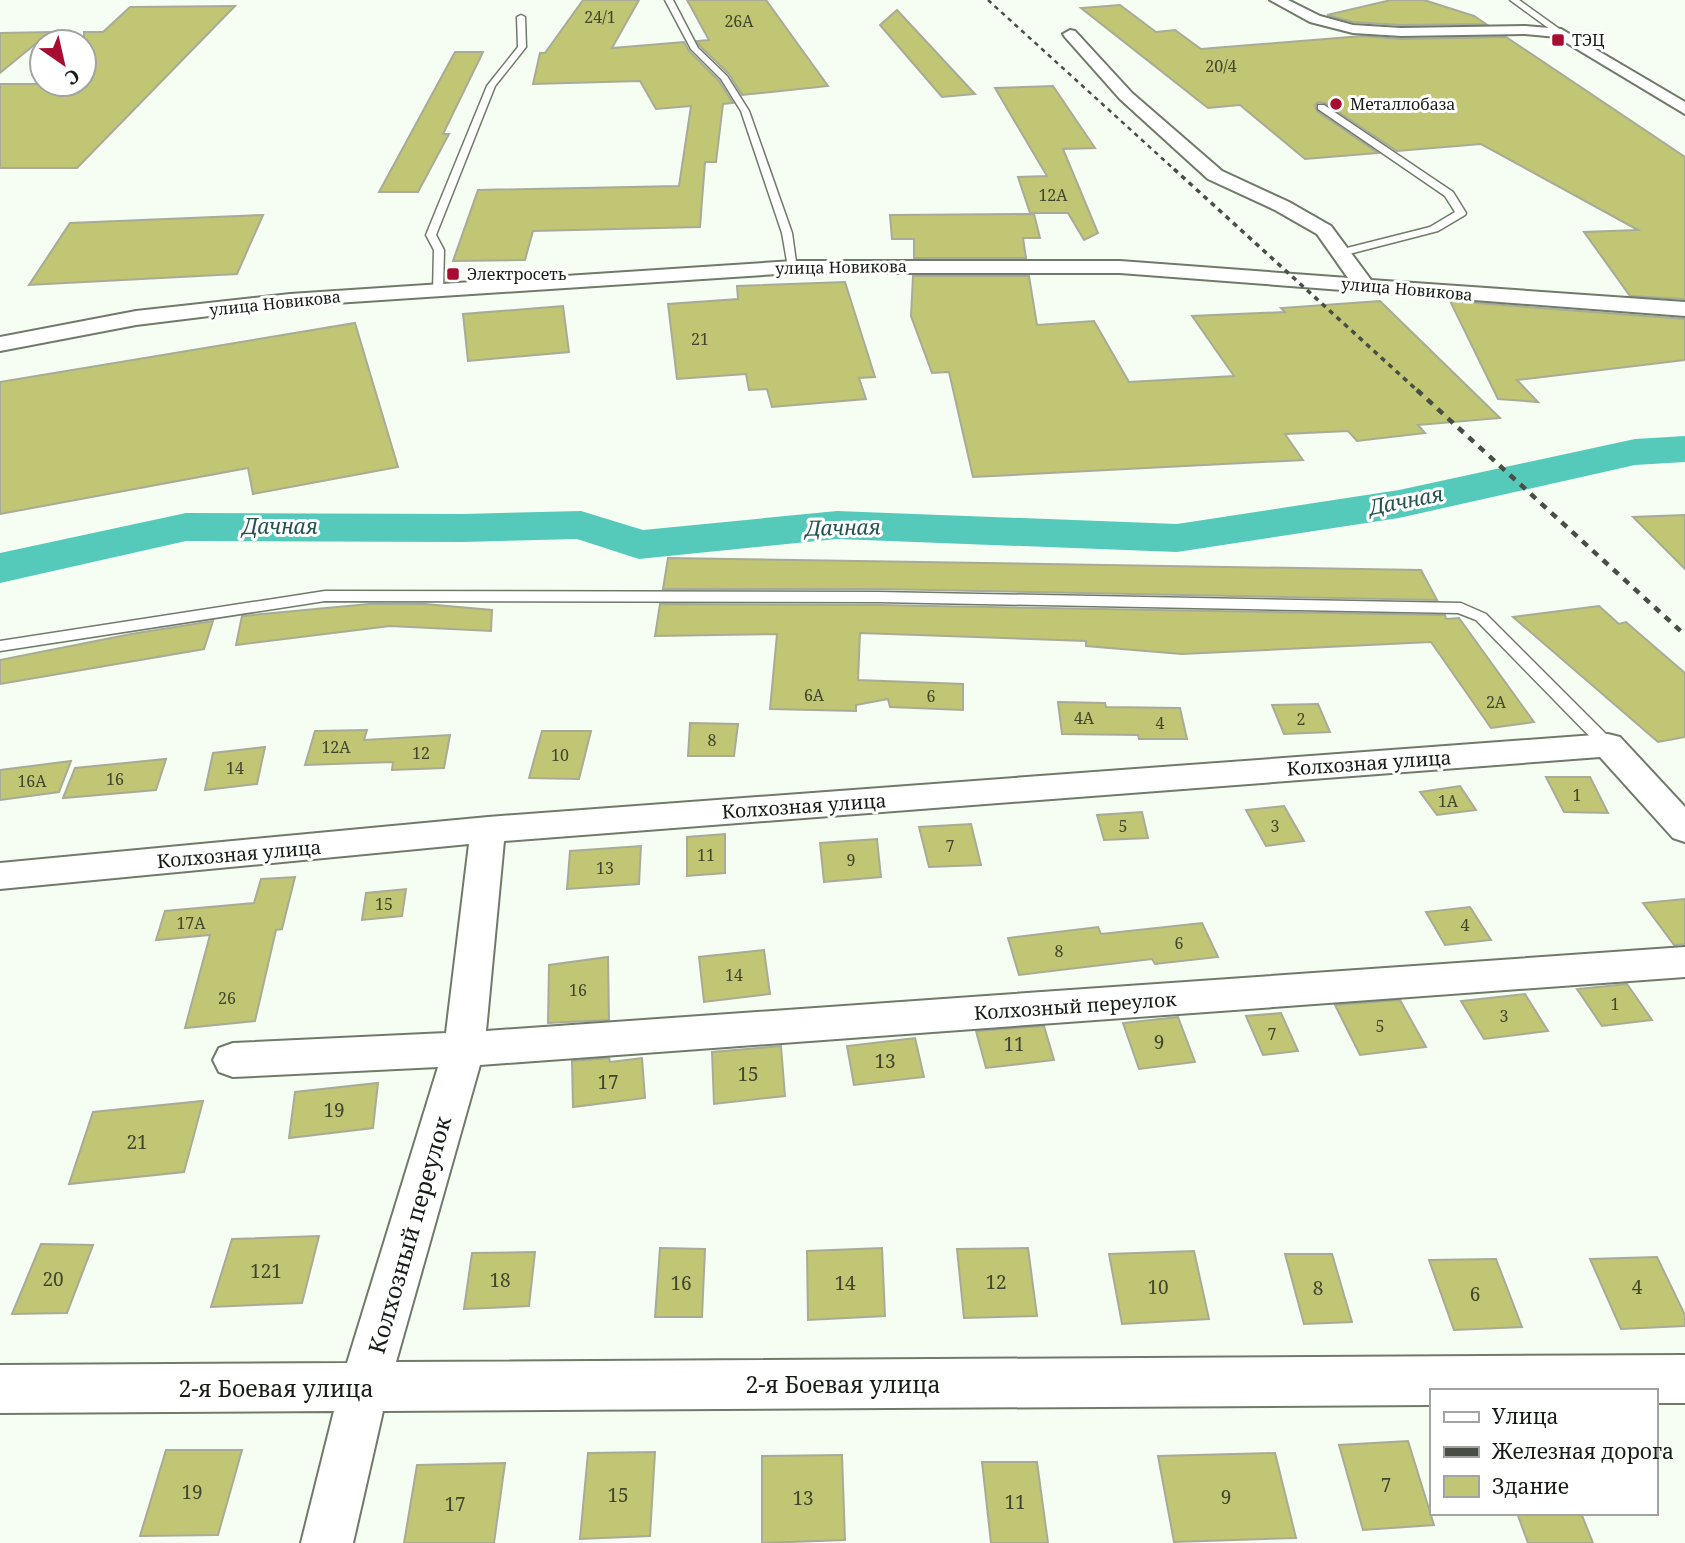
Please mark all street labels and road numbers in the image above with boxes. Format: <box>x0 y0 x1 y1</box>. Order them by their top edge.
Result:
street label: улица Новикова <box>775 255 907 279</box>
street label: улица Новикова <box>1340 272 1474 306</box>
street label: улица Новикова <box>208 285 342 321</box>
street label: Колхозная улица <box>1286 744 1452 782</box>
street label: Колхозная улица <box>721 787 887 825</box>
street label: Колхозная улица <box>156 834 322 874</box>
street label: Колхозный переулок <box>973 986 1178 1026</box>
street label: Колхозный переулок <box>360 1112 458 1357</box>
street label: 2-я Боевая улица <box>745 1368 941 1400</box>
street label: 2-я Боевая улица <box>178 1372 374 1404</box>

